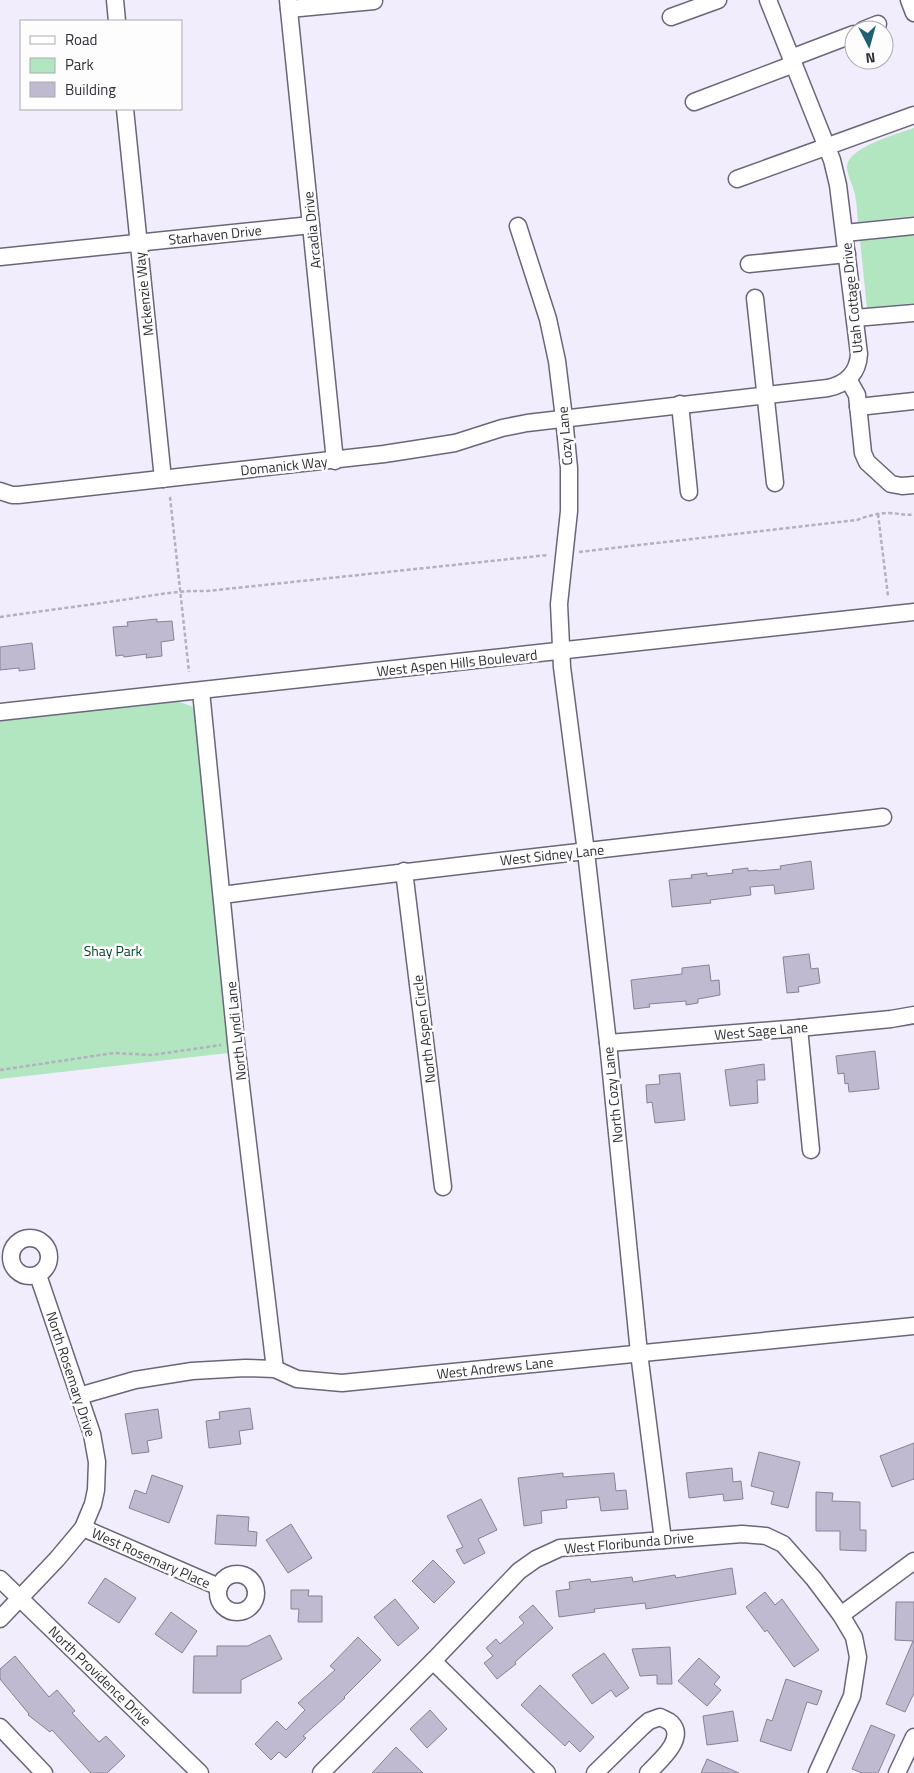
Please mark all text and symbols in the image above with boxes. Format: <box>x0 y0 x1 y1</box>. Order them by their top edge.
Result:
legend <box>20 20 182 110</box>
north arrow <box>844 20 894 70</box>
text: Road <box>65 28 97 51</box>
text: N <box>864 47 876 69</box>
text: Park <box>65 53 94 76</box>
text: Building <box>65 78 116 101</box>
street label: Arcadia Drive <box>297 190 326 270</box>
street label: Starhaven Drive <box>167 219 263 250</box>
street label: Utah Cottage Drive <box>835 242 868 354</box>
street label: Mckenzie Way <box>129 251 158 337</box>
street label: Cozy Lane <box>551 406 578 467</box>
street label: Domanick Way <box>239 450 329 481</box>
street label: West Aspen Hills Boulevard <box>376 644 538 681</box>
street label: West Sidney Lane <box>499 839 605 870</box>
park label: Shay Park <box>84 940 143 961</box>
street label: North Aspen Circle <box>406 974 441 1084</box>
street label: North Lyndi Lane <box>220 981 251 1082</box>
street label: West Sage Lane <box>713 1016 809 1045</box>
street label: North Cozy Lane <box>597 1046 628 1144</box>
street label: North Rosemary Drive <box>41 1308 102 1439</box>
street label: West Andrews Lane <box>436 1351 554 1384</box>
street label: West Rosemary Place <box>88 1522 214 1593</box>
street label: West Floribunda Drive <box>563 1526 695 1559</box>
street label: North Providence Drive <box>44 1621 157 1730</box>

